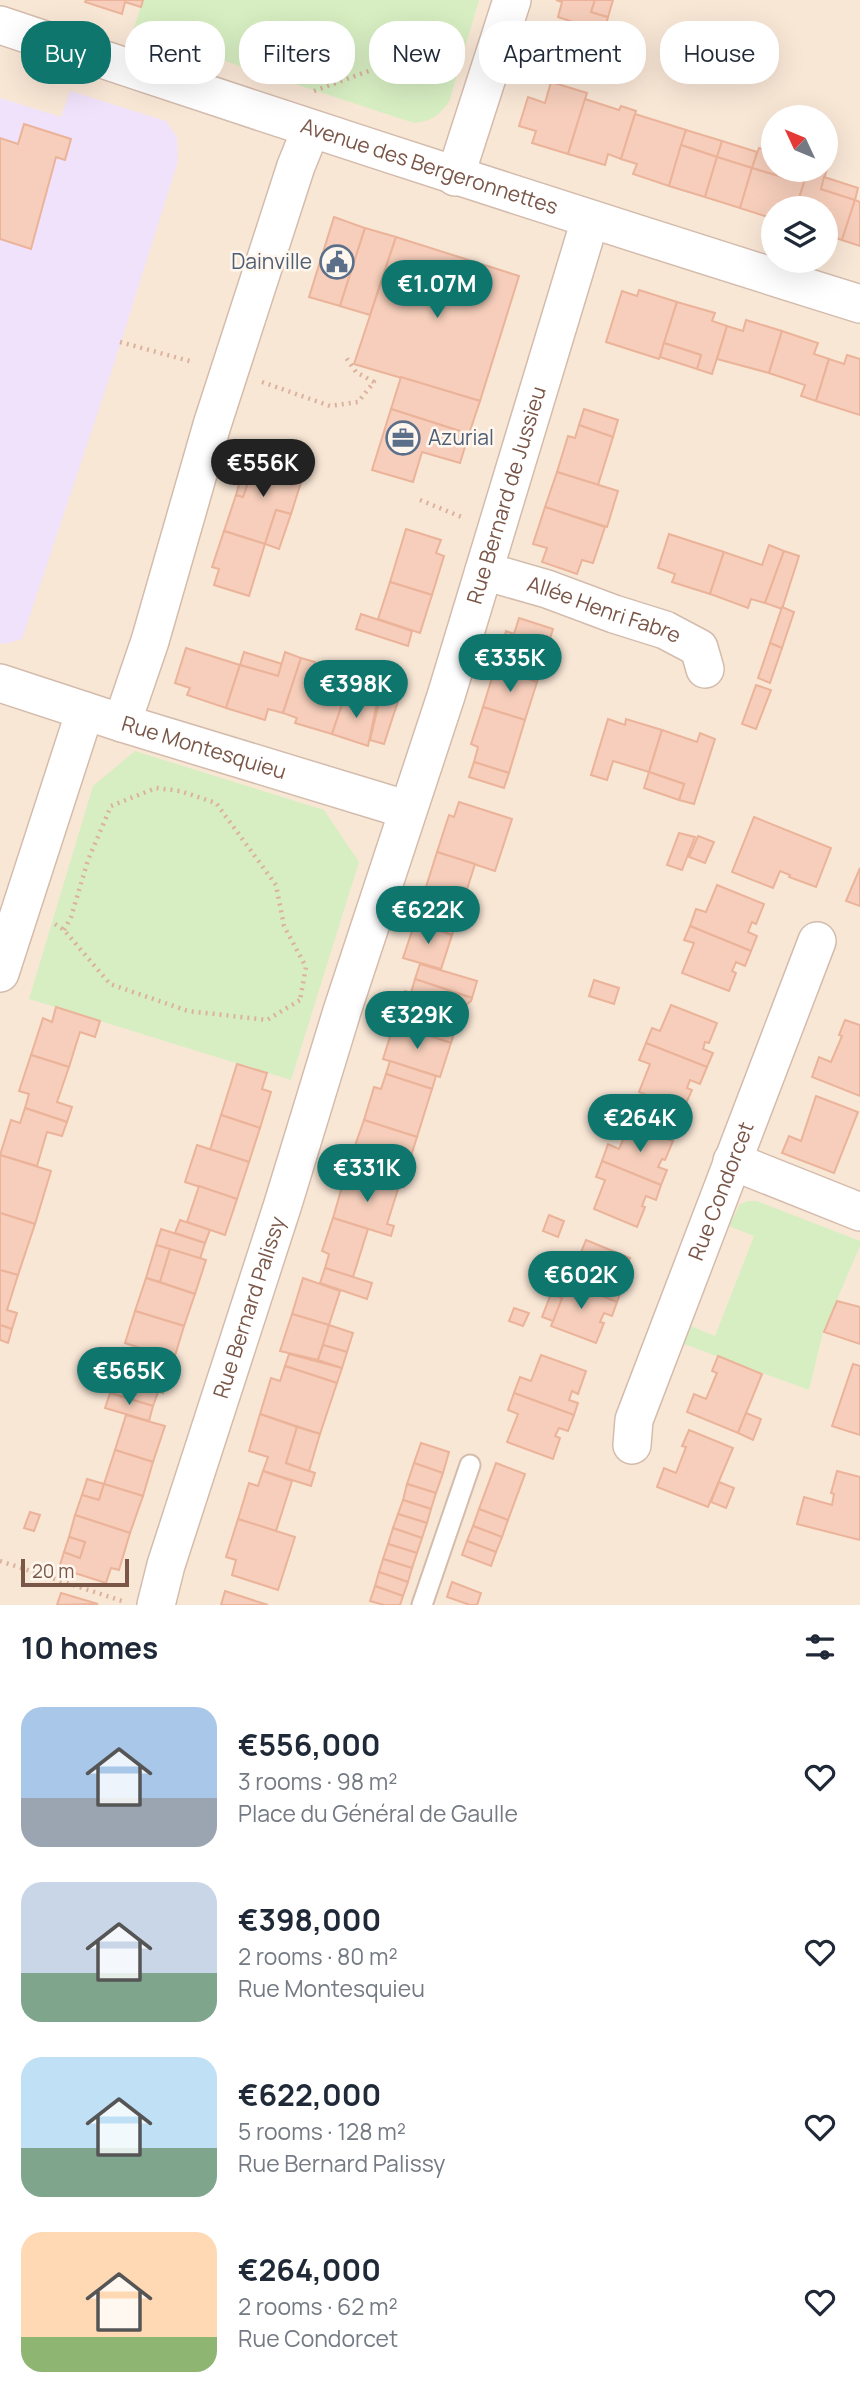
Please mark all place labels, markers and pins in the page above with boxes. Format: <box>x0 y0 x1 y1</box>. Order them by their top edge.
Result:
public building icon: Dainville <box>318 243 356 281</box>
place label: Dainville <box>231 247 312 275</box>
pin: €1.07M <box>380 260 494 320</box>
office icon: Azurial <box>384 419 422 457</box>
place label: Azurial <box>428 423 494 451</box>
pin: €556K <box>214 440 312 499</box>
pin: €335K <box>461 634 559 694</box>
pin: €398K <box>307 660 405 720</box>
pin: €622K <box>379 886 477 946</box>
pin: €329K <box>368 992 466 1051</box>
pin: €264K <box>591 1094 689 1154</box>
pin: €331K <box>318 1144 416 1204</box>
pin: €602K <box>532 1252 630 1311</box>
pin: €565K <box>80 1348 178 1407</box>

